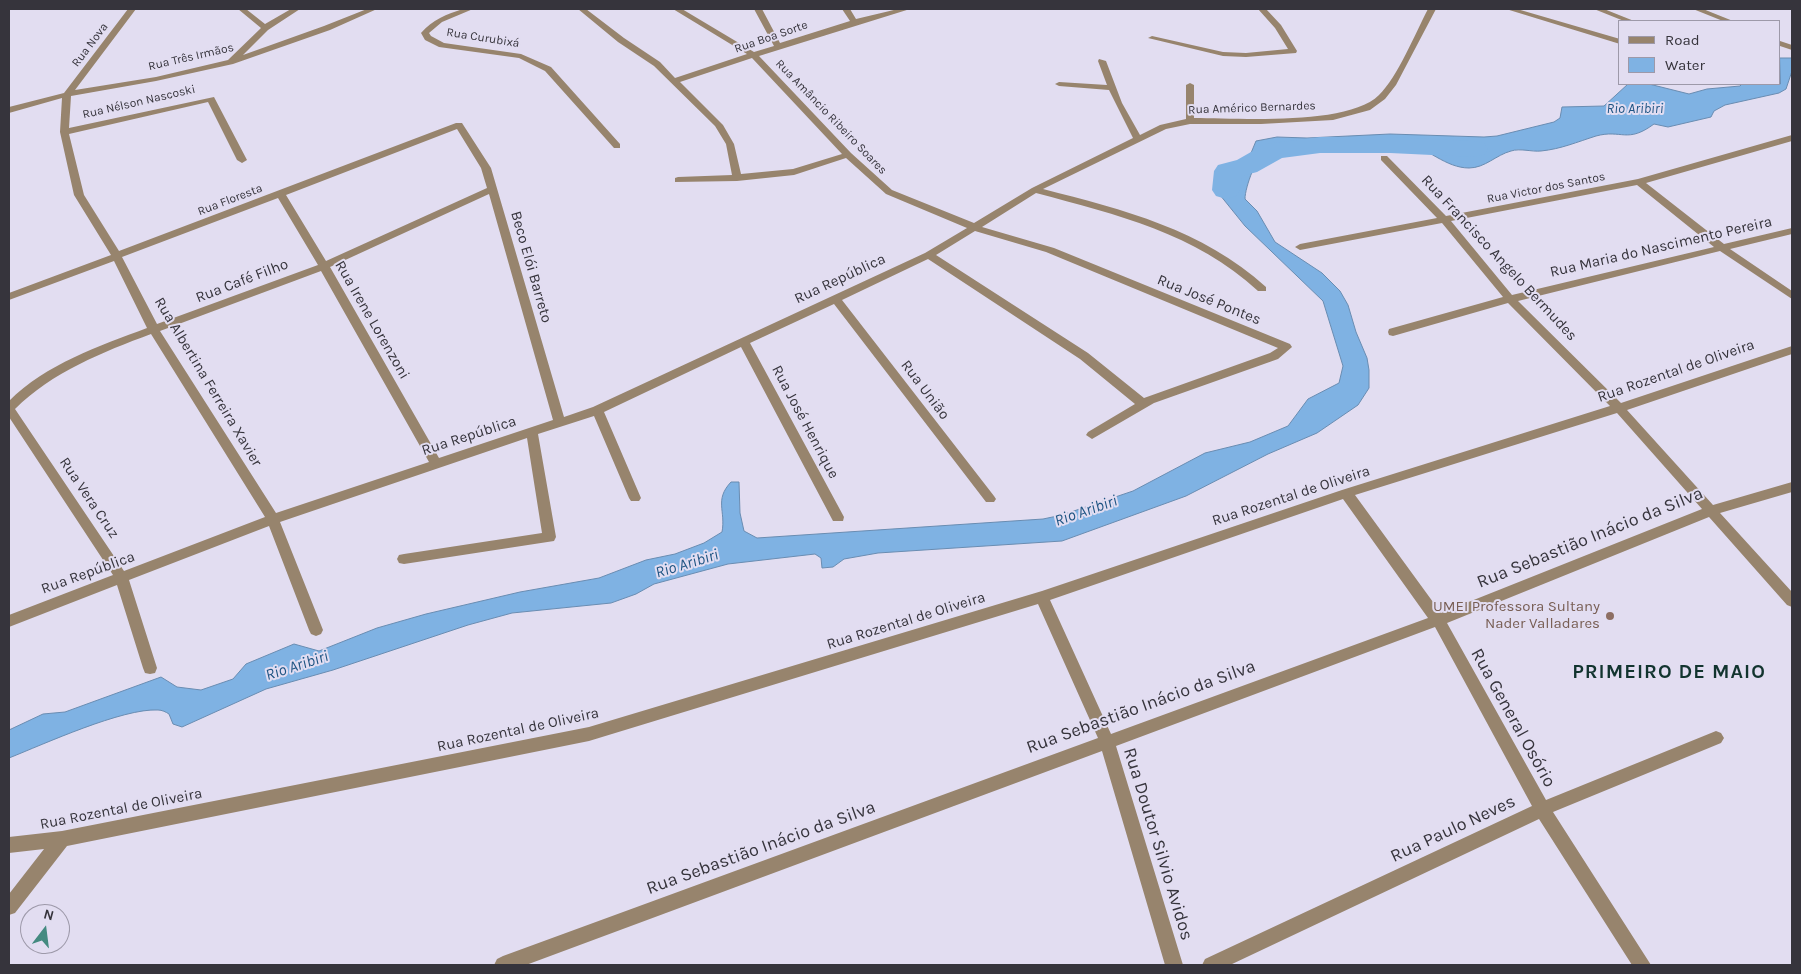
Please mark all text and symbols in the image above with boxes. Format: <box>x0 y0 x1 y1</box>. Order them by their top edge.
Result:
street label: Rua Boa Sorte <box>733 18 809 56</box>
street label: Rua Nova <box>69 20 111 70</box>
legend <box>1618 20 1781 85</box>
street label: Rua Curubixá <box>445 25 521 51</box>
text: Road <box>1665 31 1700 49</box>
street label: Rua Três Irmãos <box>147 40 235 74</box>
text: Water <box>1665 56 1705 74</box>
street label: Rua Amâncio Ribeiro Soares <box>772 57 890 177</box>
street label: Rua Nélson Nascoski <box>81 82 197 122</box>
street label: Rua Américo Bernardes <box>1188 99 1316 117</box>
water label: Rio Aribiri <box>1607 101 1663 117</box>
street label: Rua Victor dos Santos <box>1486 169 1606 207</box>
street label: Rua Francisco Angelo Bermudes <box>1417 171 1581 345</box>
street label: Rua Floresta <box>196 181 264 219</box>
street label: Beco Elói Barreto <box>506 209 556 325</box>
street label: Rua Maria do Nascimento Pereira <box>1548 213 1774 281</box>
street label: Rua República <box>792 250 888 308</box>
street label: Rua Café Filho <box>193 255 291 307</box>
street label: Rua Irene Lorenzoni <box>331 257 413 383</box>
street label: Rua José Pontes <box>1155 271 1263 329</box>
street label: Rua Albertina Ferreira Xavier <box>150 294 266 470</box>
street label: Rua Rozental de Oliveira <box>1595 336 1757 406</box>
street label: Rua União <box>897 357 953 423</box>
street label: Rua José Henrique <box>768 362 842 482</box>
street label: Rua República <box>419 412 519 460</box>
street label: Rua Vera Cruz <box>55 454 123 542</box>
street label: Rua Rozental de Oliveira <box>1210 462 1372 530</box>
street label: Rua Sebastião Inácio da Silva <box>1474 483 1706 593</box>
water label: Rio Aribiri <box>1052 491 1120 531</box>
water label: Rio Aribiri <box>653 545 721 583</box>
street label: Rua República <box>39 548 137 598</box>
street label: Rua Rozental de Oliveira <box>825 588 987 654</box>
place label: UMEI Professora Sultany Nader Valladares <box>1433 598 1600 633</box>
marker: UMEI Professora Sultany Nader Valladares <box>1604 610 1616 622</box>
street label: Rua General Osório <box>1466 645 1560 791</box>
water label: Rio Aribiri <box>263 647 331 685</box>
street label: Rua Sebastião Inácio da Silva <box>1024 655 1258 759</box>
district label: PRIMEIRO DE MAIO <box>1570 660 1768 684</box>
street label: Rua Rozental de Oliveira <box>435 704 601 756</box>
street label: Rua Doutor Silvio Avidos <box>1118 745 1198 943</box>
street label: Rua Rozental de Oliveira <box>38 784 204 834</box>
street label: Rua Paulo Neves <box>1387 791 1519 867</box>
street label: Rua Sebastião Inácio da Silva <box>644 796 878 900</box>
north arrow <box>20 904 70 954</box>
text: N <box>42 905 56 925</box>

